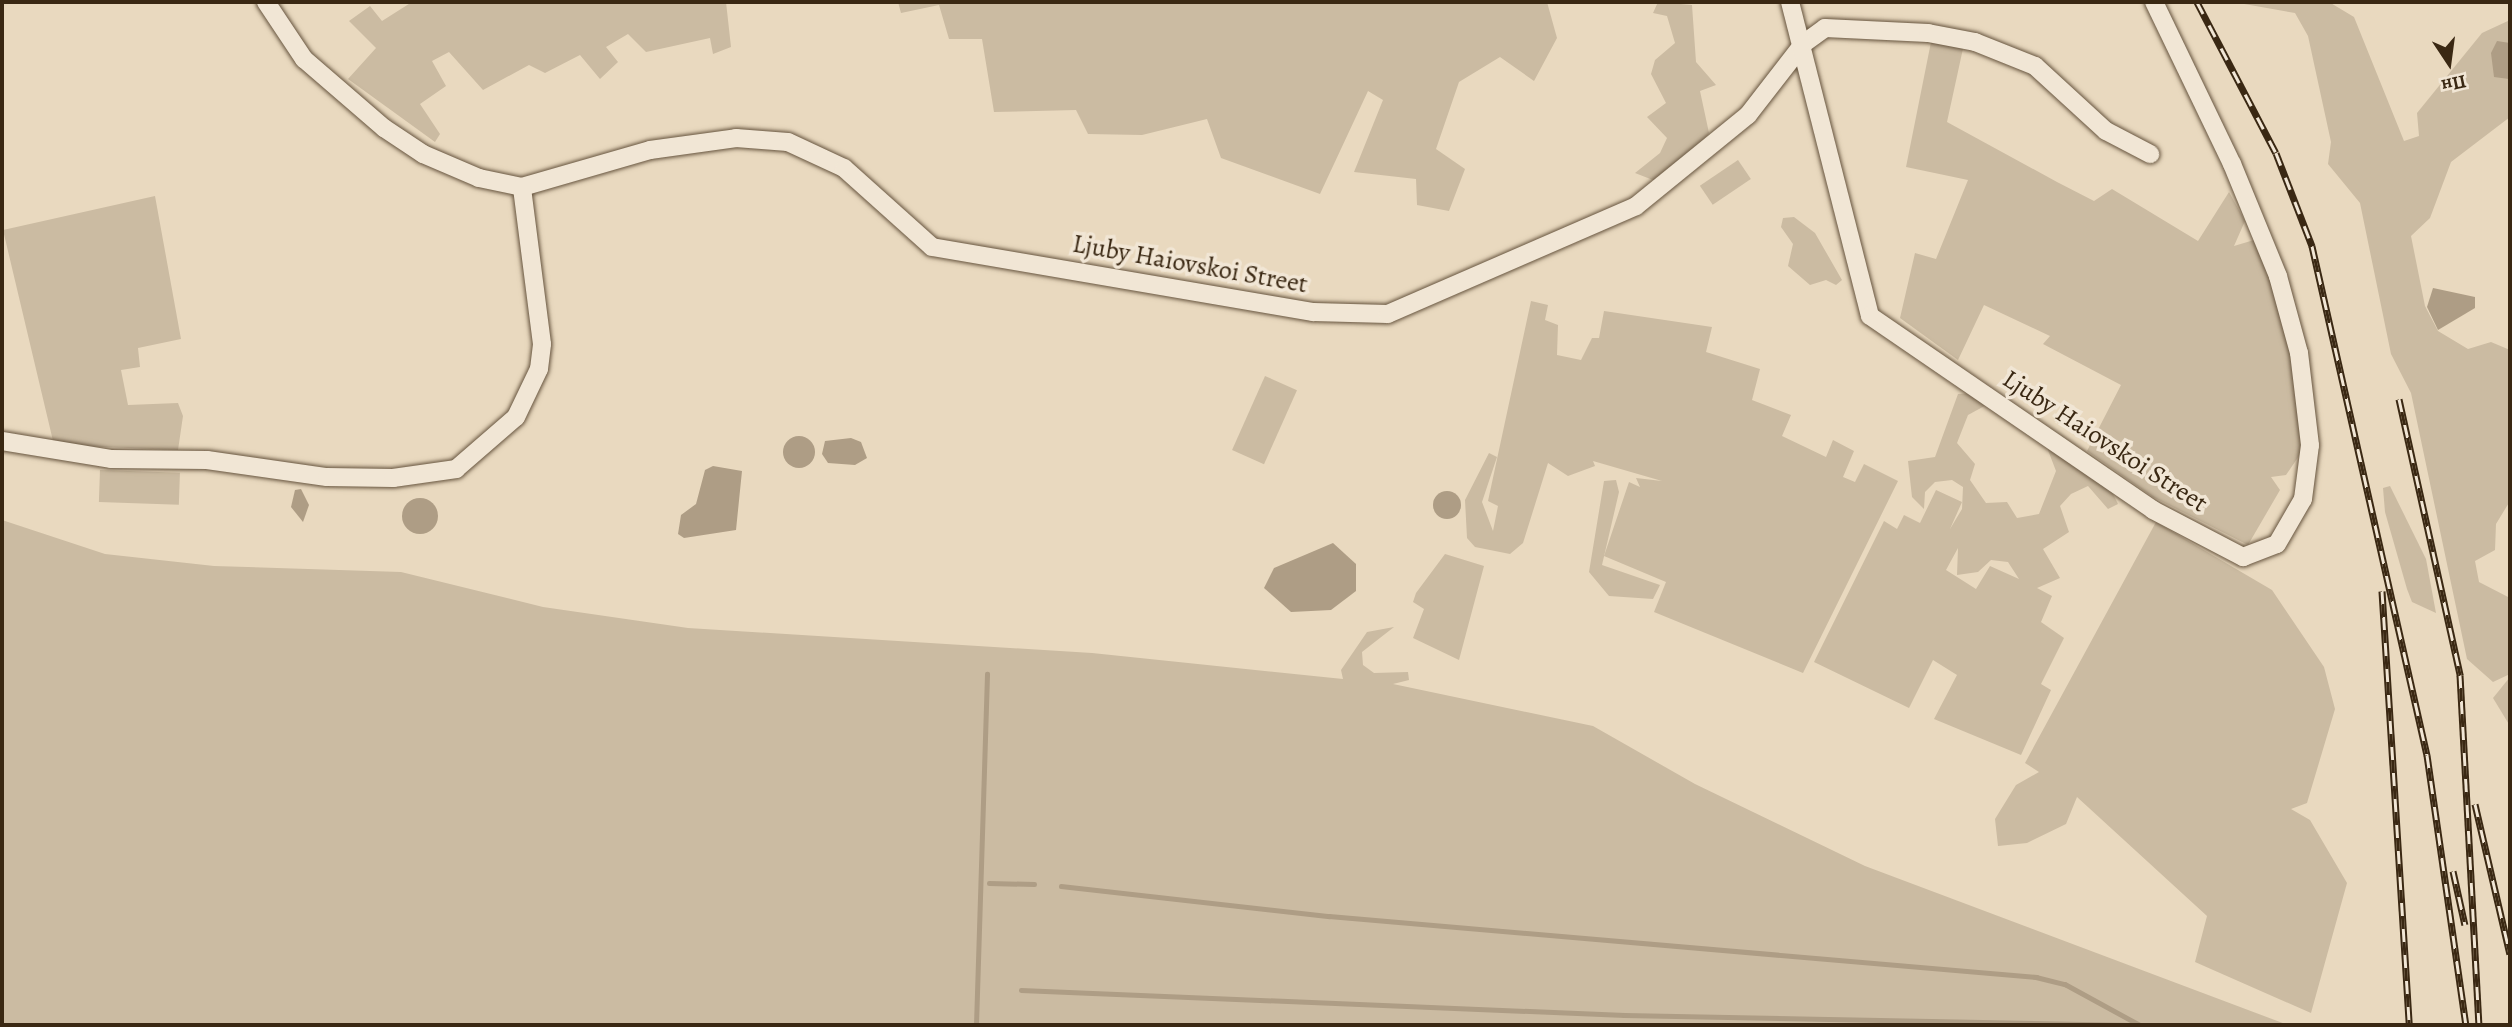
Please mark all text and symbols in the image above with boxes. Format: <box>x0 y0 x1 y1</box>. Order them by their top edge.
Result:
north arrow <box>2414 28 2484 98</box>
text: Пн <box>2439 68 2469 99</box>
street label: Ljuby Haiovskoi Street <box>1070 228 1310 300</box>
street label: Ljuby Haiovskoi Street <box>1997 363 2213 519</box>

